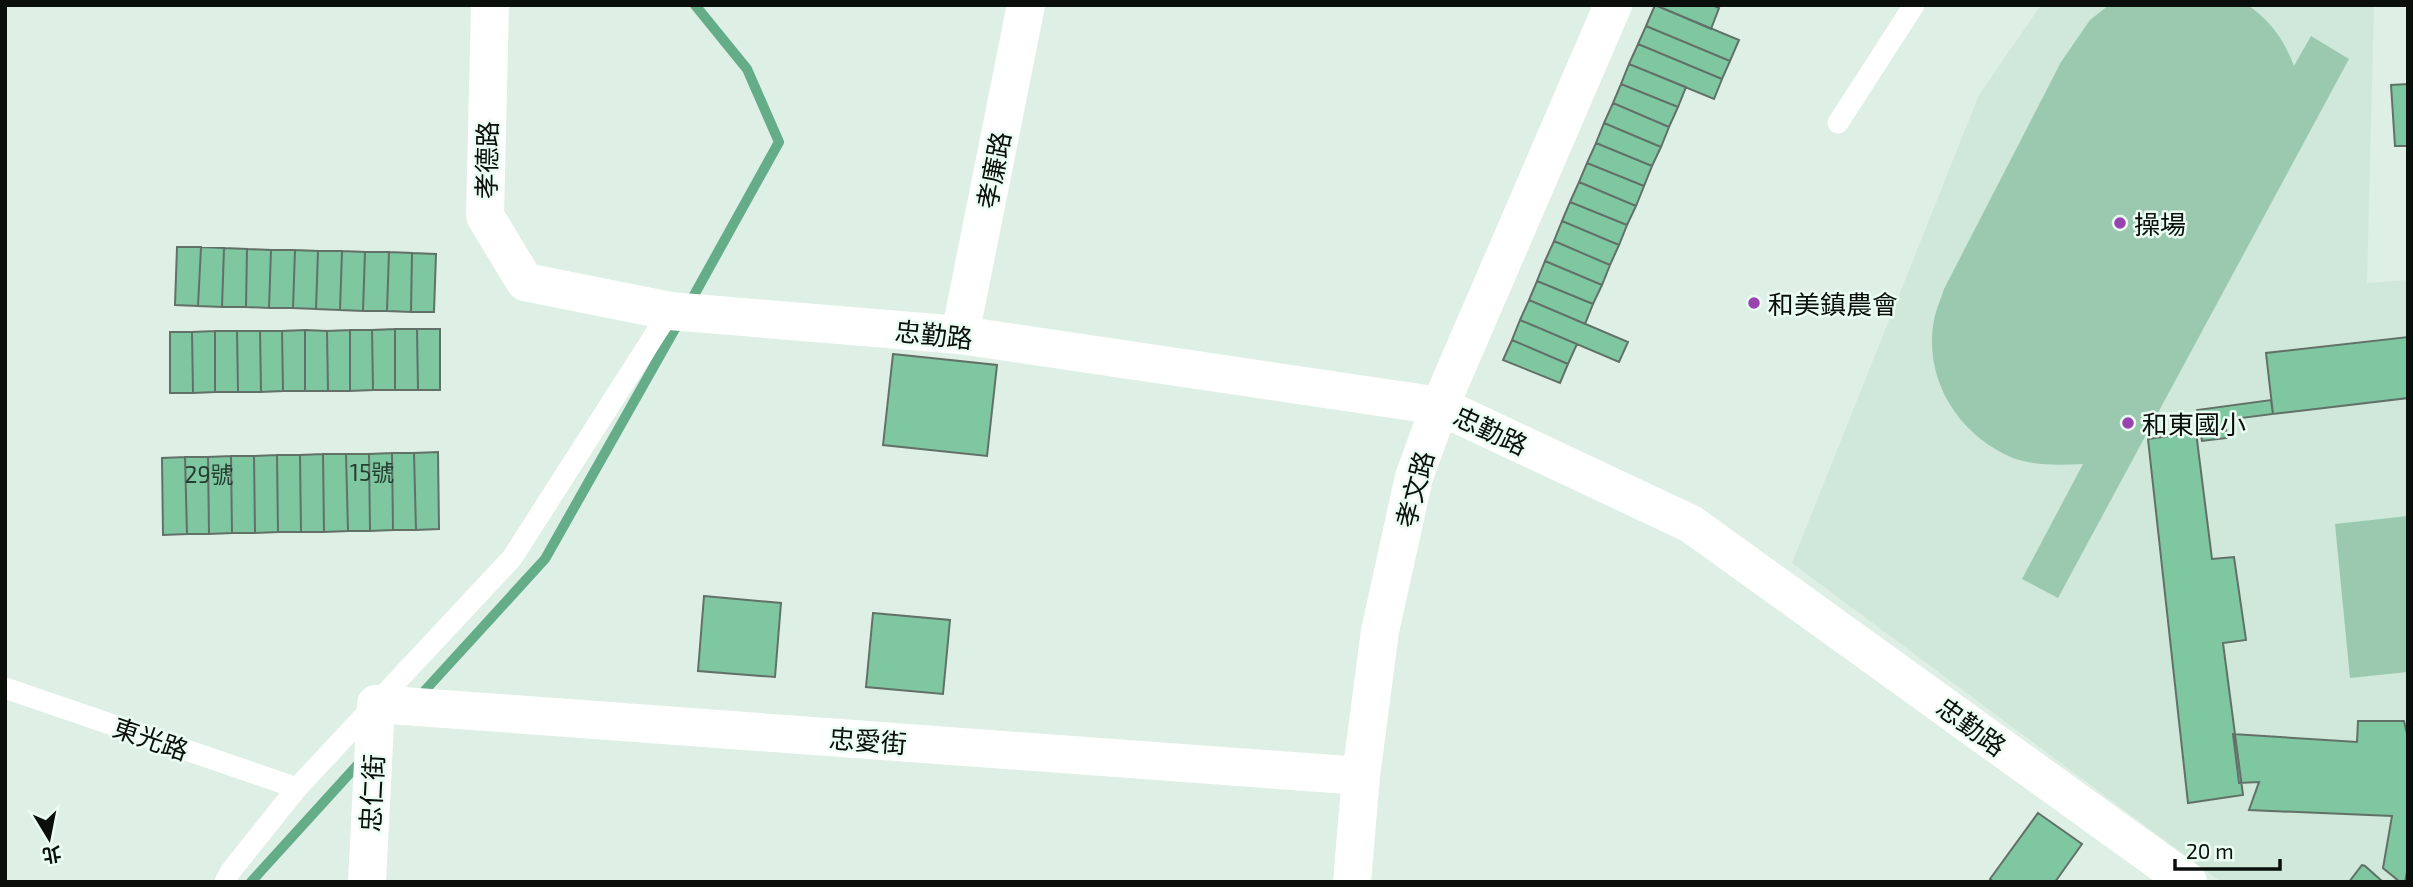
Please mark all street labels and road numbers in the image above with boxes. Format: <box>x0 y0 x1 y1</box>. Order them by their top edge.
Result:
street label: 孝德路 <box>470 121 502 199</box>
street label: 孝廉路 <box>970 129 1016 211</box>
street label: 忠勤路 <box>894 315 974 353</box>
street label: 忠勤路 <box>1449 399 1533 461</box>
street label: 孝文路 <box>1389 447 1439 531</box>
street label: 忠勤路 <box>1931 691 2013 761</box>
street label: 東光路 <box>109 711 193 765</box>
street label: 忠愛街 <box>828 722 908 758</box>
street label: 忠仁街 <box>353 753 389 833</box>

